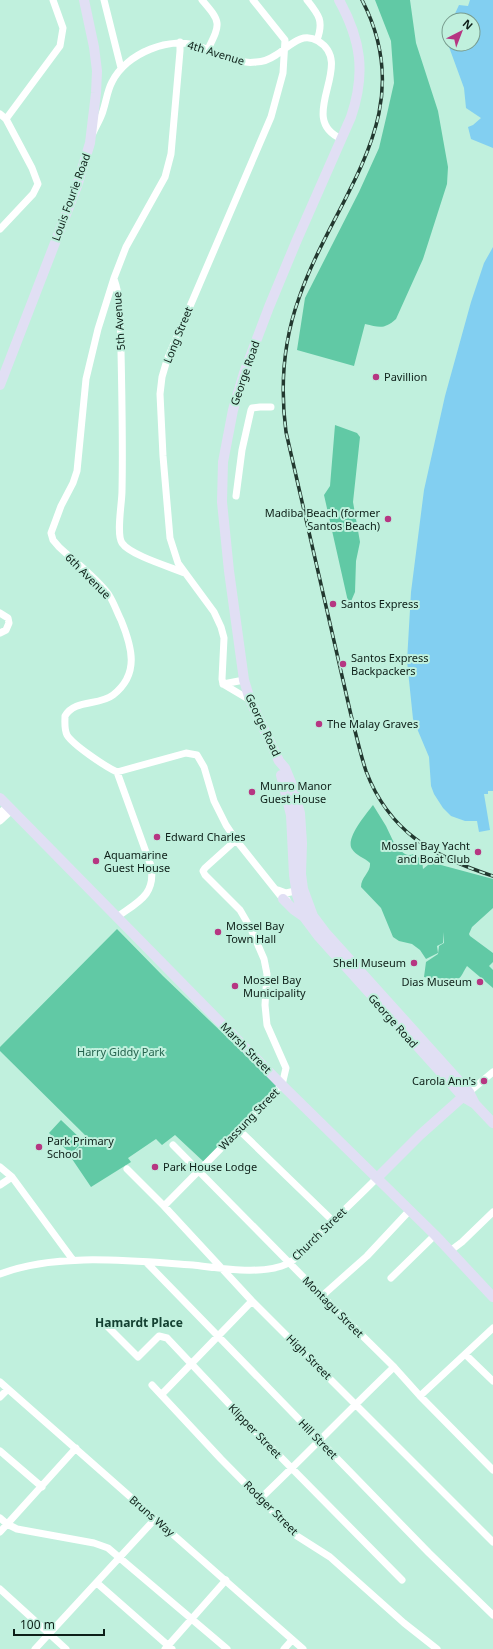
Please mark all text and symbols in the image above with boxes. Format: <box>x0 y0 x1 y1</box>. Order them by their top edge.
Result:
north arrow <box>441 12 481 52</box>
text: N <box>460 16 476 33</box>
street label: 4th Avenue <box>186 37 246 68</box>
street label: Louis Fourie Road <box>48 151 93 243</box>
street label: 5th Avenue <box>109 291 128 351</box>
street label: Long Street <box>159 304 196 365</box>
street label: George Road <box>226 338 263 407</box>
place label: Pavillion <box>384 369 427 384</box>
marker: Pavillion <box>371 372 381 382</box>
place label: Madiba Beach (former Santos Beach) <box>265 505 380 533</box>
marker: Madiba Beach (former Santos Beach) <box>383 514 393 524</box>
street label: 6th Avenue <box>62 550 114 602</box>
place label: Santos Express <box>341 596 419 611</box>
marker: Santos Express <box>328 599 338 609</box>
place label: Santos Express Backpackers <box>351 650 429 678</box>
marker: Santos Express Backpackers <box>338 659 348 669</box>
street label: George Road <box>242 691 285 759</box>
place label: The Malay Graves <box>327 716 418 731</box>
marker: The Malay Graves <box>314 719 324 729</box>
place label: Munro Manor Guest House <box>260 778 332 806</box>
marker: Munro Manor Guest House <box>247 787 257 797</box>
place label: Edward Charles <box>165 829 245 844</box>
marker: Edward Charles <box>152 832 162 842</box>
place label: Mossel Bay Yacht and Boat Club <box>381 838 470 866</box>
place label: Aquamarine Guest House <box>104 847 170 875</box>
marker: Mossel Bay Yacht and Boat Club <box>473 847 483 857</box>
marker: Aquamarine Guest House <box>91 856 101 866</box>
place label: Mossel Bay Town Hall <box>226 918 284 946</box>
marker: Mossel Bay Town Hall <box>213 927 223 937</box>
place label: Shell Museum <box>333 955 406 970</box>
marker: Shell Museum <box>409 958 419 968</box>
place label: Mossel Bay Municipality <box>243 972 306 1000</box>
place label: Dias Museum <box>402 974 472 989</box>
marker: Dias Museum <box>475 977 485 987</box>
marker: Mossel Bay Municipality <box>230 981 240 991</box>
street label: George Road <box>365 991 422 1051</box>
street label: Marsh Street <box>218 1019 275 1076</box>
park label: Harry Giddy Park <box>77 1044 165 1059</box>
place label: Carola Ann's <box>412 1073 476 1088</box>
marker: Carola Ann's <box>479 1076 489 1086</box>
street label: Wassung Street <box>215 1084 282 1153</box>
place label: Park Primary School <box>47 1133 114 1161</box>
marker: Park Primary School <box>34 1142 44 1152</box>
place label: Park House Lodge <box>163 1159 257 1174</box>
marker: Park House Lodge <box>150 1162 160 1172</box>
street label: Church Street <box>288 1204 349 1264</box>
street label: Montagu Street <box>300 1273 367 1340</box>
district label: Hamardt Place <box>95 1314 183 1331</box>
street label: High Street <box>283 1331 335 1383</box>
street label: Klipper Street <box>226 1400 285 1461</box>
street label: Hill Street <box>296 1415 341 1462</box>
street label: Rodger Street <box>241 1477 302 1538</box>
street label: Bruns Way <box>127 1492 178 1540</box>
scale bar <box>14 1611 104 1637</box>
text: 100 m <box>20 1616 55 1633</box>

